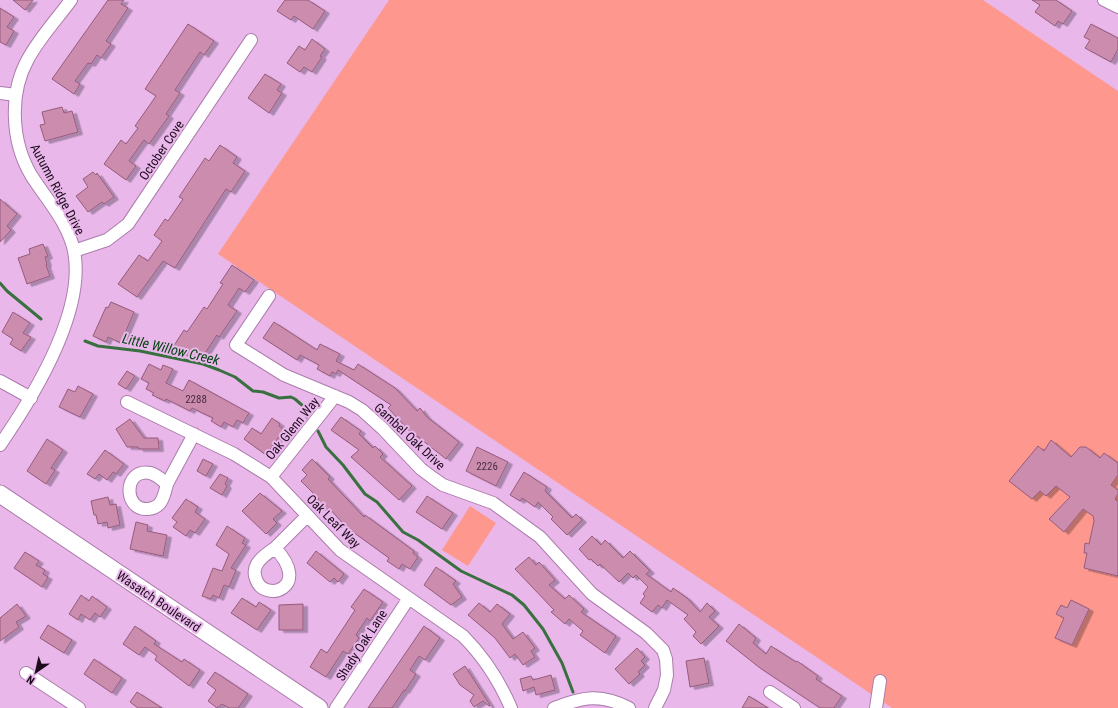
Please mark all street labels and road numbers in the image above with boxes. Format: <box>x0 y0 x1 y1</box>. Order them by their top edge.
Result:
street label: October Cove <box>136 118 187 183</box>
street label: Autumn Ridge Drive <box>27 141 88 237</box>
street label: Oak Glenn Way <box>262 393 323 463</box>
street label: Gambel Oak Drive <box>371 400 448 473</box>
street label: Oak Leaf Way <box>304 491 364 552</box>
street label: Wasatch Boulevard <box>114 568 204 635</box>
street label: Shady Oak Lane <box>333 607 390 684</box>

